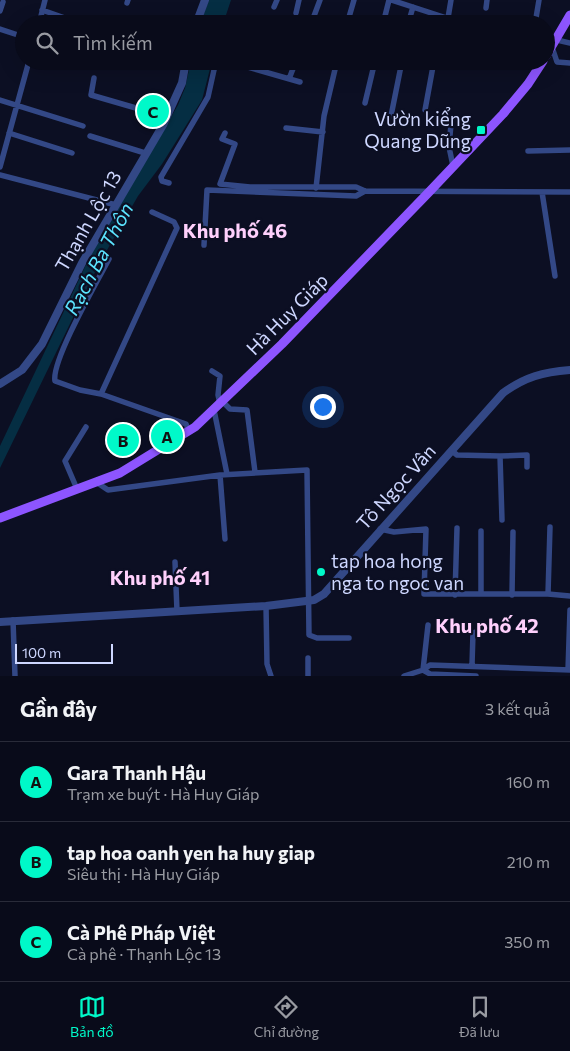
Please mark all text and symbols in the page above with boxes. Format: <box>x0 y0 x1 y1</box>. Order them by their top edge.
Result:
search box <box>15 15 555 70</box>
icon: search <box>33 29 61 57</box>
text: Tìm kiếm <box>73 31 152 54</box>
pin: C <box>137 92 169 130</box>
place label: Vườn kiểng Quang Dũng <box>364 107 471 152</box>
marker: Vườn kiểng Quang Dũng <box>475 124 487 136</box>
street label: Thạnh Lộc 13 <box>49 166 126 275</box>
water label: Rạch Ba Thôn <box>58 198 138 319</box>
district label: Khu phố 46 <box>183 218 287 242</box>
street label: Hà Huy Giáp <box>241 268 332 359</box>
your location <box>310 394 336 420</box>
pin: A <box>151 417 183 455</box>
pin: B <box>107 421 139 459</box>
street label: Tô Ngọc Vân <box>351 439 440 534</box>
place label: tap hoa hong nga to ngoc van <box>331 549 464 594</box>
district label: Khu phố 41 <box>110 565 210 589</box>
marker: tap hoa hong nga to ngoc van <box>315 566 327 578</box>
district label: Khu phố 42 <box>435 613 539 637</box>
scale bar <box>15 641 112 664</box>
text: 100 m <box>22 644 61 661</box>
text: Gần đây <box>20 696 97 721</box>
text: 3 kết quả <box>485 699 550 718</box>
text: Gara Thanh Hậu <box>67 761 206 784</box>
text: A <box>30 772 42 791</box>
text: 160 m <box>506 772 550 791</box>
text: Trạm xe buýt · Hà Huy Giáp <box>67 784 260 803</box>
text: tap hoa oanh yen ha huy giap <box>67 841 315 864</box>
text: B <box>31 852 41 871</box>
text: 210 m <box>507 852 550 871</box>
text: Siêu thị · Hà Huy Giáp <box>67 864 220 883</box>
text: Cà Phê Pháp Việt <box>67 921 215 944</box>
text: C <box>31 932 41 951</box>
text: 350 m <box>504 932 550 951</box>
text: Cà phê · Thạnh Lộc 13 <box>67 944 221 963</box>
tab: Bản đồ <box>70 993 114 1040</box>
tab: Chỉ đường <box>254 993 319 1040</box>
tab: Đã lưu <box>459 993 500 1040</box>

